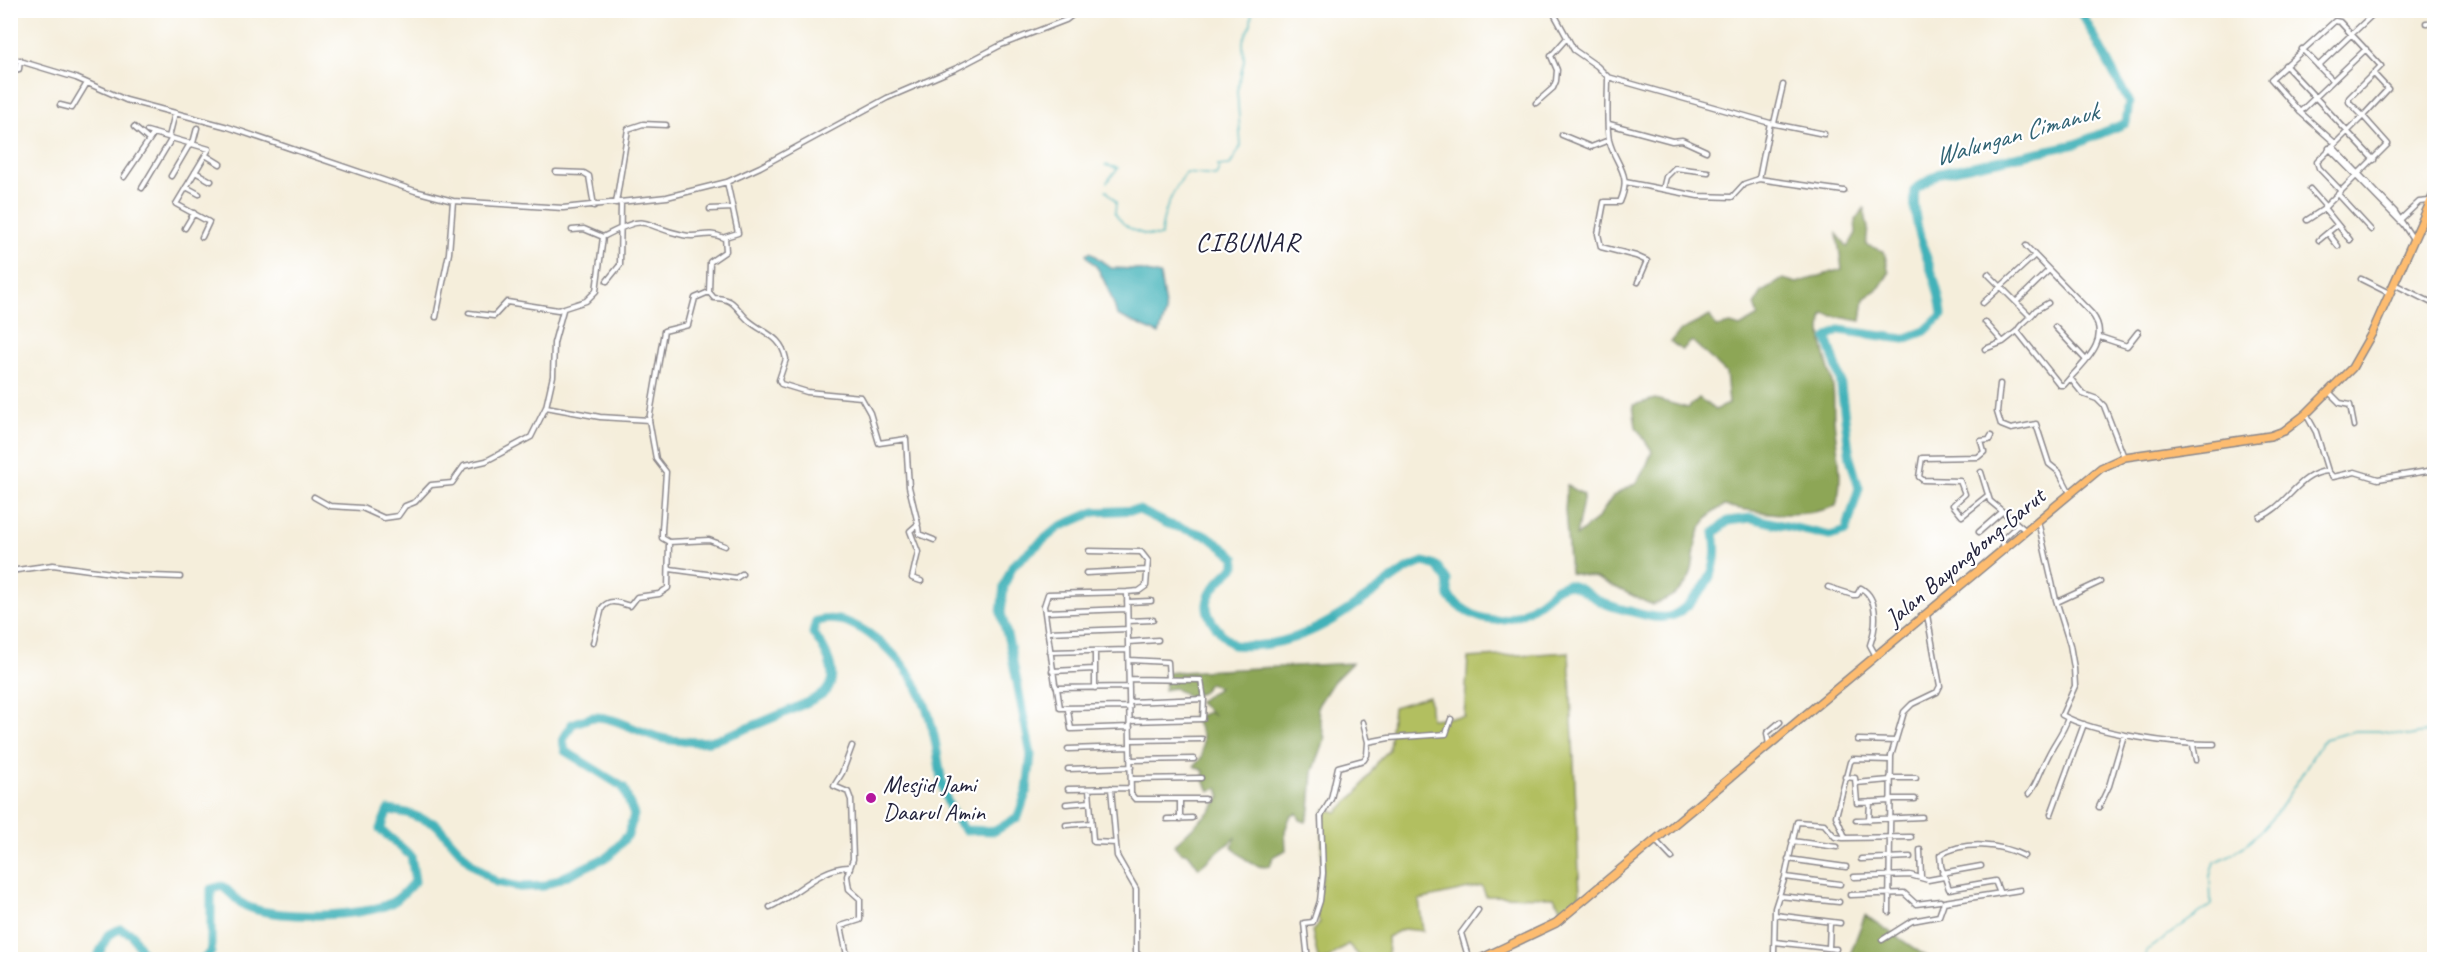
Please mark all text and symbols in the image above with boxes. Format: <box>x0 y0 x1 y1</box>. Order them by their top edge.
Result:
water label: Walungan Cimanuk <box>1931 94 2106 173</box>
district label: CIBUNAR <box>1196 225 1302 259</box>
street label: Jalan Bayongbong-Garut <box>1878 480 2053 633</box>
place label: Mesjid Jami Daarul Amin <box>883 769 986 827</box>
marker: Mesjid Jami Daarul Amin <box>864 791 878 805</box>

